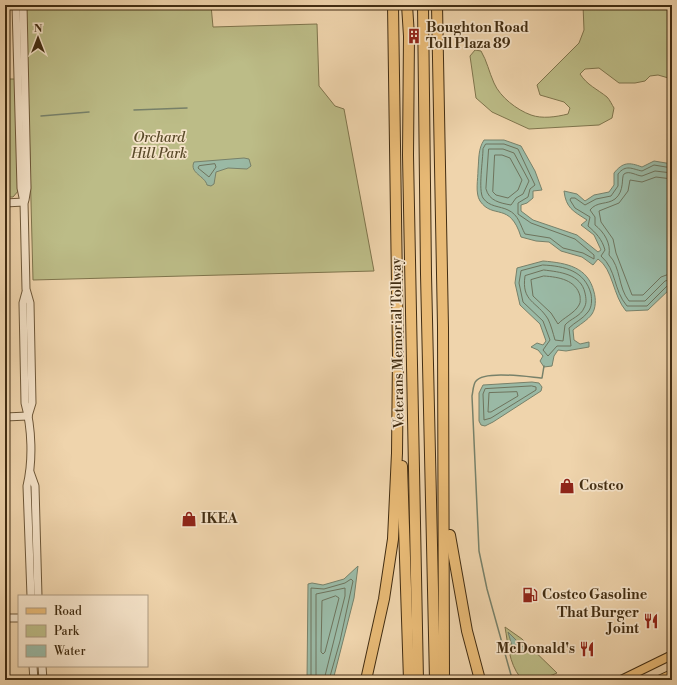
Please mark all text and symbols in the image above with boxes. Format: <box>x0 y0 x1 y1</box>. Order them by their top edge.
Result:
north arrow <box>18 18 58 58</box>
place label: Boughton Road Toll Plaza 89 <box>426 19 529 53</box>
text: N <box>34 22 43 36</box>
building icon: Boughton Road Toll Plaza 89 <box>405 27 423 45</box>
park label: Orchard Hill Park <box>130 129 187 163</box>
street label: Veterans Memorial Tollway <box>388 257 409 430</box>
shop icon: Costco <box>558 477 576 495</box>
place label: Costco <box>579 477 624 495</box>
shop icon: IKEA <box>180 510 198 528</box>
place label: IKEA <box>201 510 239 528</box>
fuel station icon: Costco Gasoline <box>521 586 539 604</box>
place label: Costco Gasoline <box>542 586 648 604</box>
legend <box>18 595 148 667</box>
text: Road <box>54 604 82 619</box>
place label: That Burger Joint <box>557 604 640 638</box>
restaurant icon: That Burger Joint <box>642 612 660 630</box>
text: Park <box>54 624 80 639</box>
place label: McDonald's <box>496 640 575 658</box>
restaurant icon: McDonald's <box>578 640 596 658</box>
text: Water <box>53 644 86 659</box>

